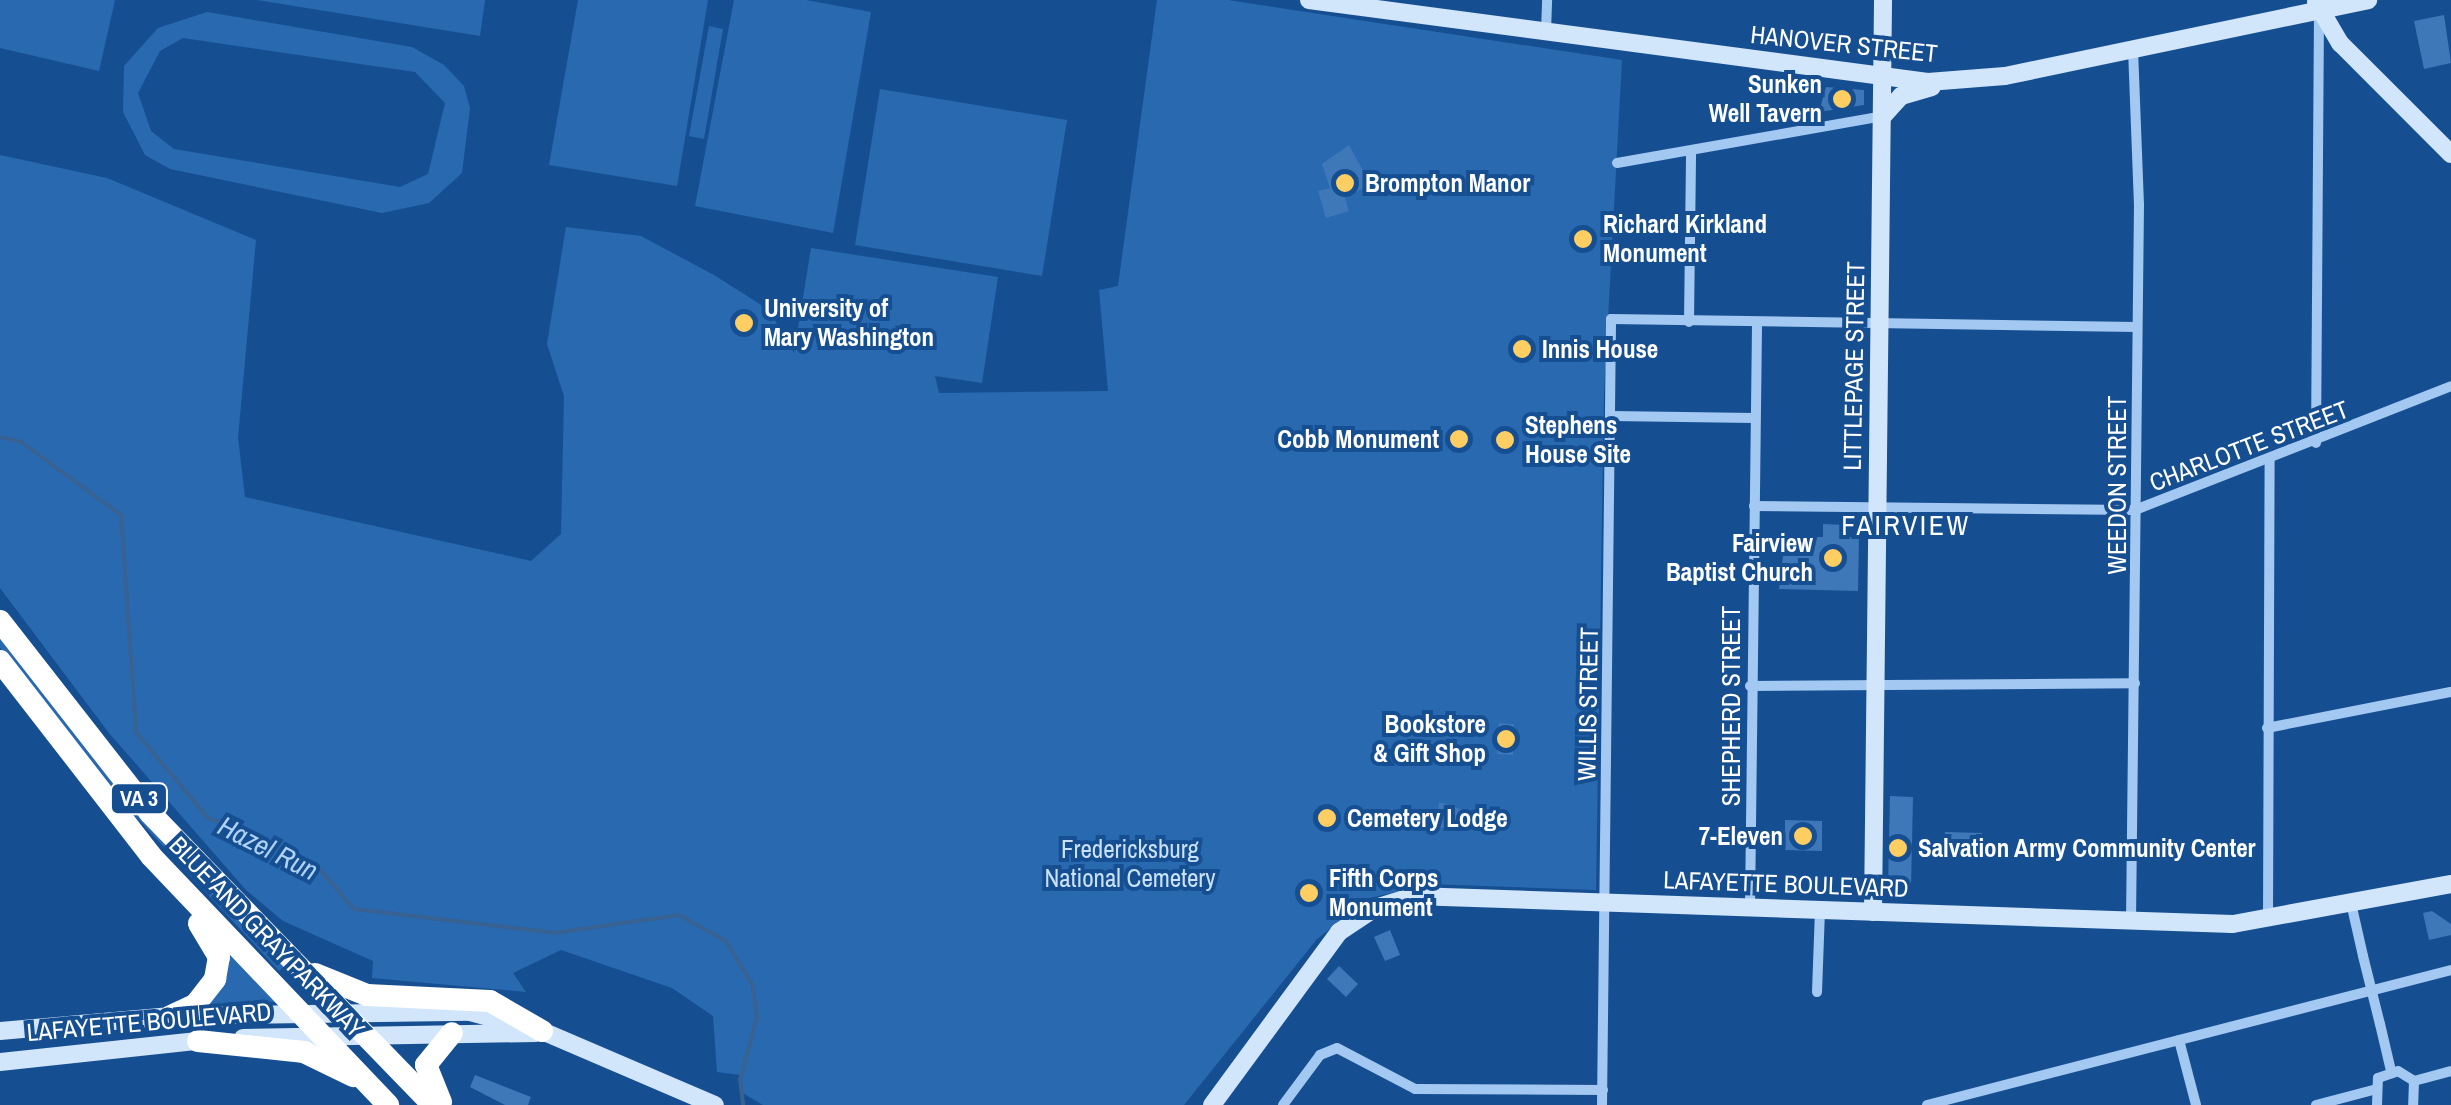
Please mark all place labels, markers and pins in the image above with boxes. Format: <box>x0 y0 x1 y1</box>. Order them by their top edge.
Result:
place label: Sunken Well Tavern <box>1709 70 1822 129</box>
marker: Sunken Well Tavern <box>1831 88 1853 110</box>
place label: Brompton Manor <box>1365 168 1530 198</box>
marker: Brompton Manor <box>1334 172 1356 194</box>
place label: Richard Kirkland Monument <box>1603 210 1767 269</box>
marker: Richard Kirkland Monument <box>1572 228 1594 250</box>
place label: University of Mary Washington <box>764 294 934 353</box>
marker: University of Mary Washington <box>733 312 755 334</box>
place label: Innis House <box>1542 334 1658 364</box>
marker: Innis House <box>1511 338 1533 360</box>
place label: Stephens House Site <box>1525 411 1631 470</box>
place label: Cobb Monument <box>1277 424 1439 454</box>
marker: Cobb Monument <box>1448 428 1470 450</box>
marker: Stephens House Site <box>1494 429 1516 451</box>
place label: Fairview Baptist Church <box>1666 529 1813 588</box>
marker: Fairview Baptist Church <box>1822 547 1844 569</box>
place label: Bookstore & Gift Shop <box>1373 710 1486 769</box>
marker: Bookstore & Gift Shop <box>1495 728 1517 750</box>
place label: Cemetery Lodge <box>1347 803 1508 833</box>
marker: Cemetery Lodge <box>1316 807 1338 829</box>
place label: 7-Eleven <box>1699 821 1783 851</box>
marker: 7-Eleven <box>1792 825 1814 847</box>
place label: Salvation Army Community Center <box>1918 833 2256 863</box>
marker: Salvation Army Community Center <box>1887 837 1909 859</box>
place label: Fifth Corps Monument <box>1329 864 1438 923</box>
marker: Fifth Corps Monument <box>1298 882 1320 904</box>

